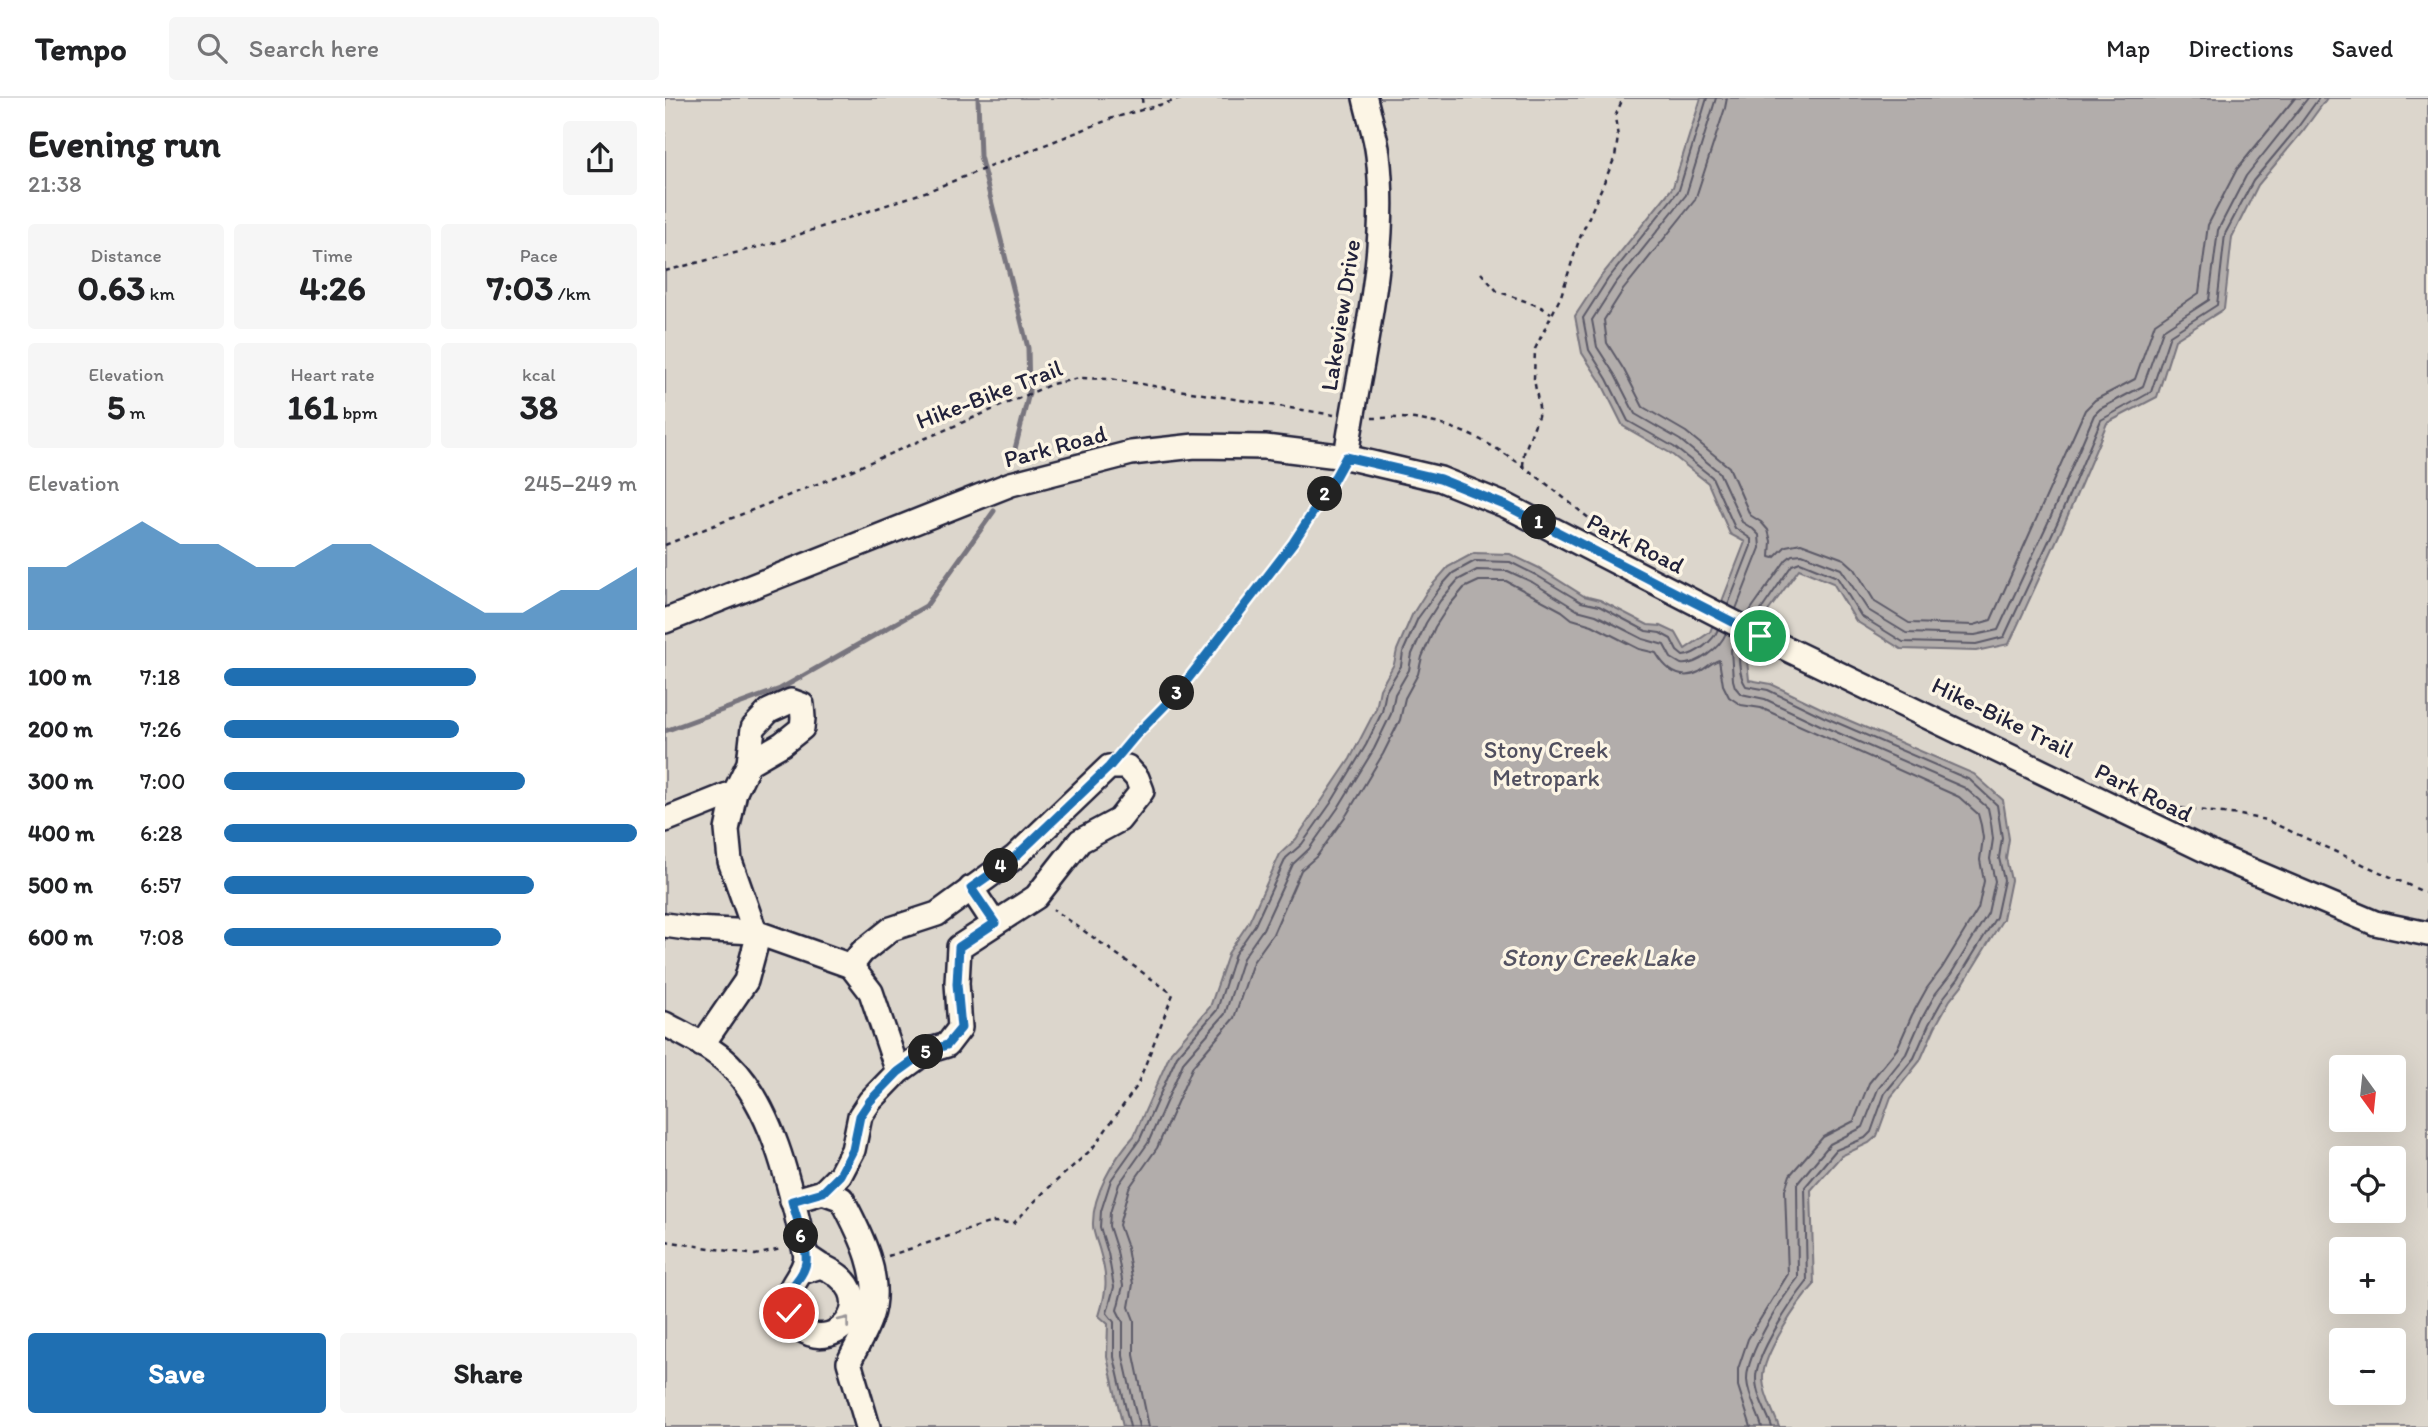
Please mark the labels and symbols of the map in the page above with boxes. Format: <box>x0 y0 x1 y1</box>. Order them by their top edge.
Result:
street label: Lakeview Drive <box>1314 237 1366 393</box>
street label: Hike-Bike Trail <box>912 353 1066 435</box>
street label: Park Road <box>1000 418 1110 474</box>
pin: 2 <box>1307 476 1343 512</box>
pin: 1 <box>1521 504 1557 540</box>
street label: Park Road <box>1583 506 1689 580</box>
pin <box>1730 606 1790 666</box>
street label: Hike-Bike Trail <box>1927 670 2079 764</box>
pin: 3 <box>1159 676 1195 710</box>
park label: Stony Creek Metropark <box>1484 735 1608 792</box>
street label: Park Road <box>2090 756 2198 828</box>
pin: 4 <box>983 848 1019 884</box>
water label: Stony Creek Lake <box>1501 941 1696 973</box>
pin: 5 <box>909 1034 943 1070</box>
north arrow <box>2329 1055 2406 1132</box>
pin: 6 <box>783 1218 819 1254</box>
pin <box>759 1283 819 1343</box>
one-way arrow <box>837 1316 849 1328</box>

